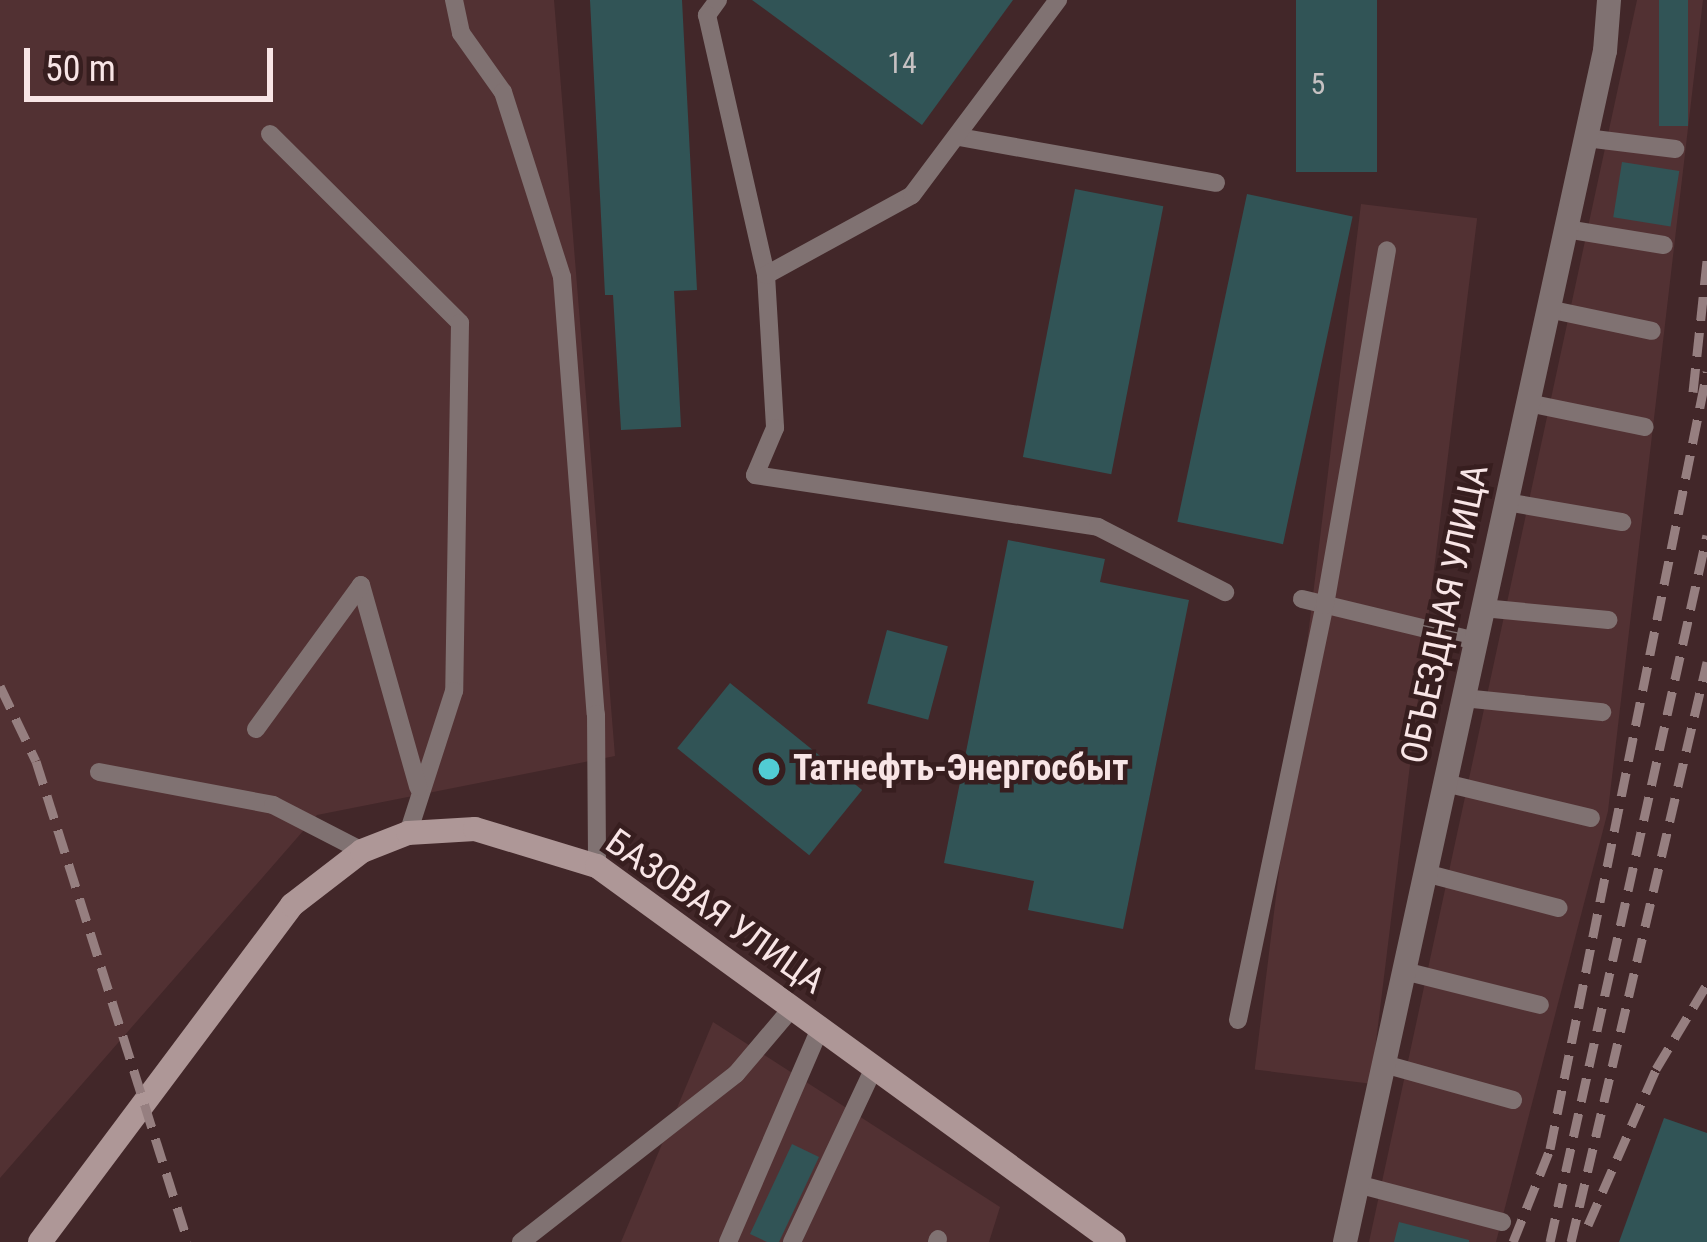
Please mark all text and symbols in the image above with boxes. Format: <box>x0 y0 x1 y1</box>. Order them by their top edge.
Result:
scale bar <box>30 24 279 98</box>
house number: 14 <box>887 45 917 81</box>
text: 50 m <box>45 48 116 90</box>
house number: 5 <box>1311 66 1325 102</box>
street label: ОБЪЕЗДНАЯ УЛИЦА <box>1392 461 1498 767</box>
place label: Татнефть-Энергосбыт <box>793 747 1129 791</box>
marker: Татнефть-Энергосбыт <box>756 756 782 782</box>
street label: БАЗОВАЯ УЛИЦА <box>597 821 833 1003</box>

